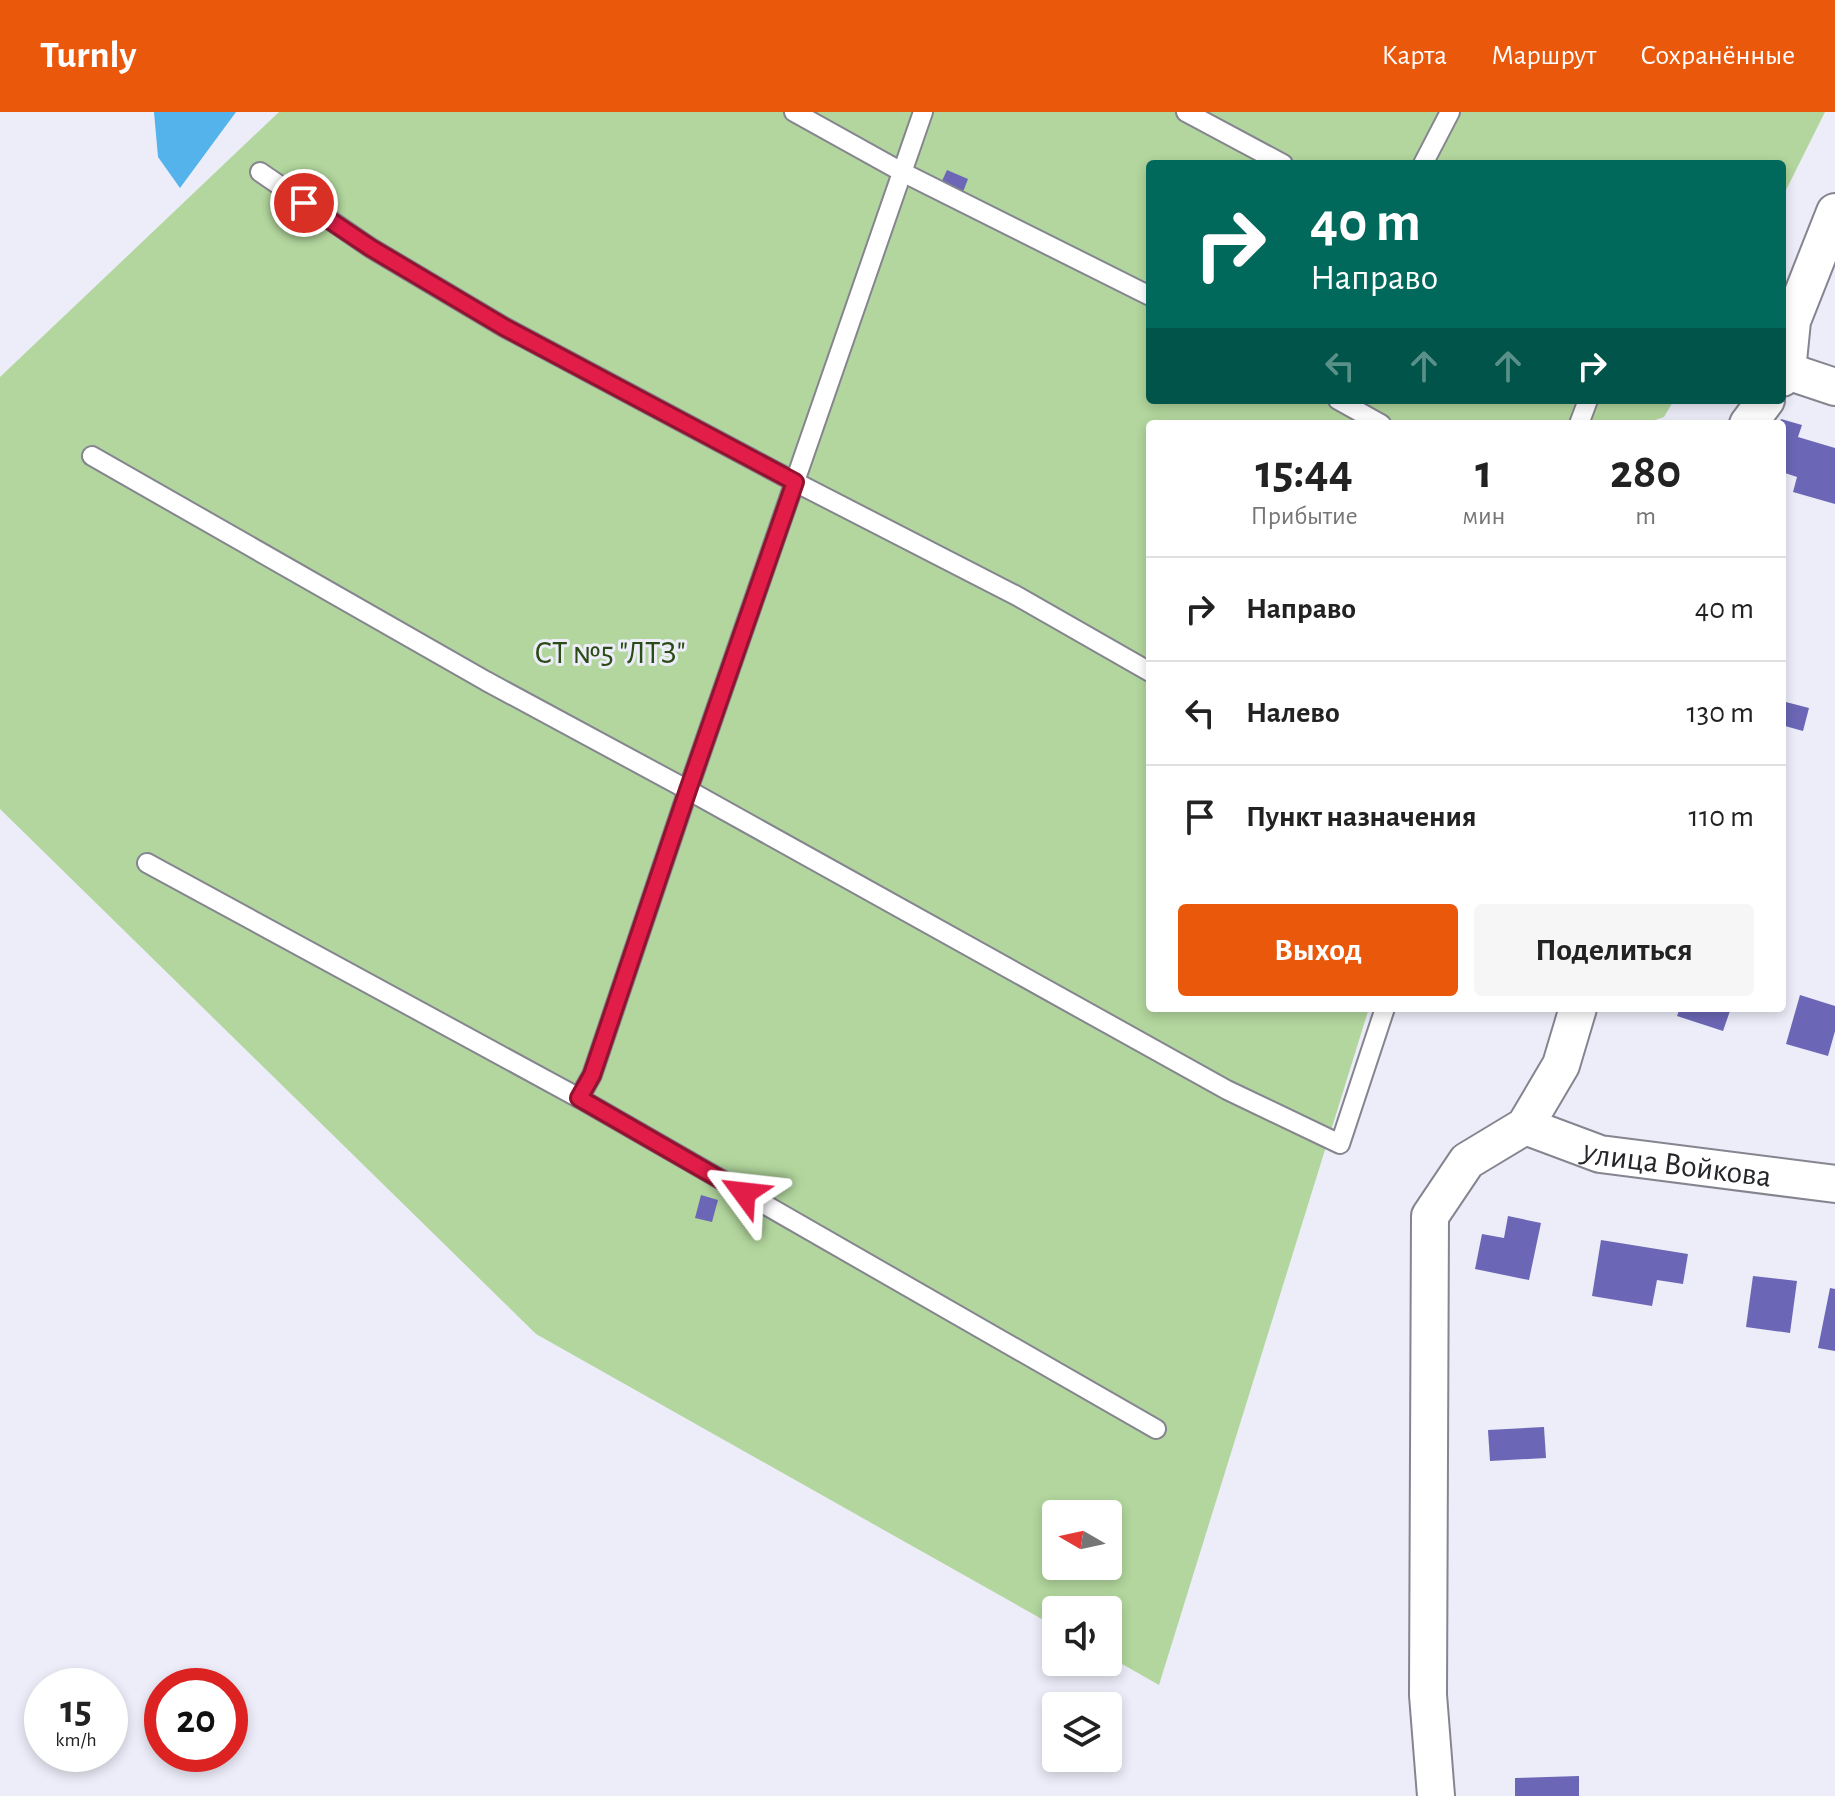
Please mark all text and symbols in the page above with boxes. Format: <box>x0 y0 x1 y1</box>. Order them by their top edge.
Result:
text: Turnly <box>40 37 136 75</box>
text: Карта <box>1381 42 1447 70</box>
text: Маршрут <box>1491 42 1596 70</box>
text: Сохранённые <box>1640 42 1795 70</box>
pin <box>270 169 338 237</box>
icon: arrive <box>282 181 326 225</box>
icon: right <box>1178 192 1282 296</box>
text: 40 m <box>1310 195 1421 251</box>
text: Направо <box>1310 260 1438 296</box>
icon: left <box>1318 344 1362 388</box>
icon: ahead <box>1402 344 1446 388</box>
icon: ahead <box>1486 344 1530 388</box>
icon: right <box>1570 344 1614 388</box>
text: 15:44 <box>1256 449 1353 497</box>
text: 1 <box>1475 449 1493 497</box>
text: 280 <box>1610 449 1681 497</box>
text: Прибытие <box>1251 503 1358 529</box>
text: мин <box>1462 503 1506 529</box>
text: m <box>1635 503 1656 529</box>
icon: right <box>1178 587 1222 631</box>
text: Направо <box>1246 594 1356 624</box>
text: 40 m <box>1695 594 1754 624</box>
park label: СТ №5 "ЛТЗ" <box>534 637 686 669</box>
icon: left <box>1178 691 1222 735</box>
text: Налево <box>1246 698 1340 728</box>
text: 130 m <box>1687 698 1754 728</box>
icon: arrive <box>1178 795 1222 839</box>
text: Пункт назначения <box>1246 802 1477 832</box>
text: 110 m <box>1689 802 1754 832</box>
button: Выход <box>1178 904 1458 996</box>
button: Поделиться <box>1474 904 1754 996</box>
street label: улица Войкова <box>1577 1134 1773 1193</box>
position arrow <box>702 1151 786 1235</box>
north arrow <box>1042 1500 1122 1580</box>
map controls <box>1042 1500 1122 1772</box>
button: sound <box>1042 1596 1122 1676</box>
speed limit sign: 20 <box>144 1668 248 1772</box>
text: 15 <box>60 1690 92 1730</box>
button: layers <box>1042 1692 1122 1772</box>
text: km/h <box>55 1730 97 1750</box>

